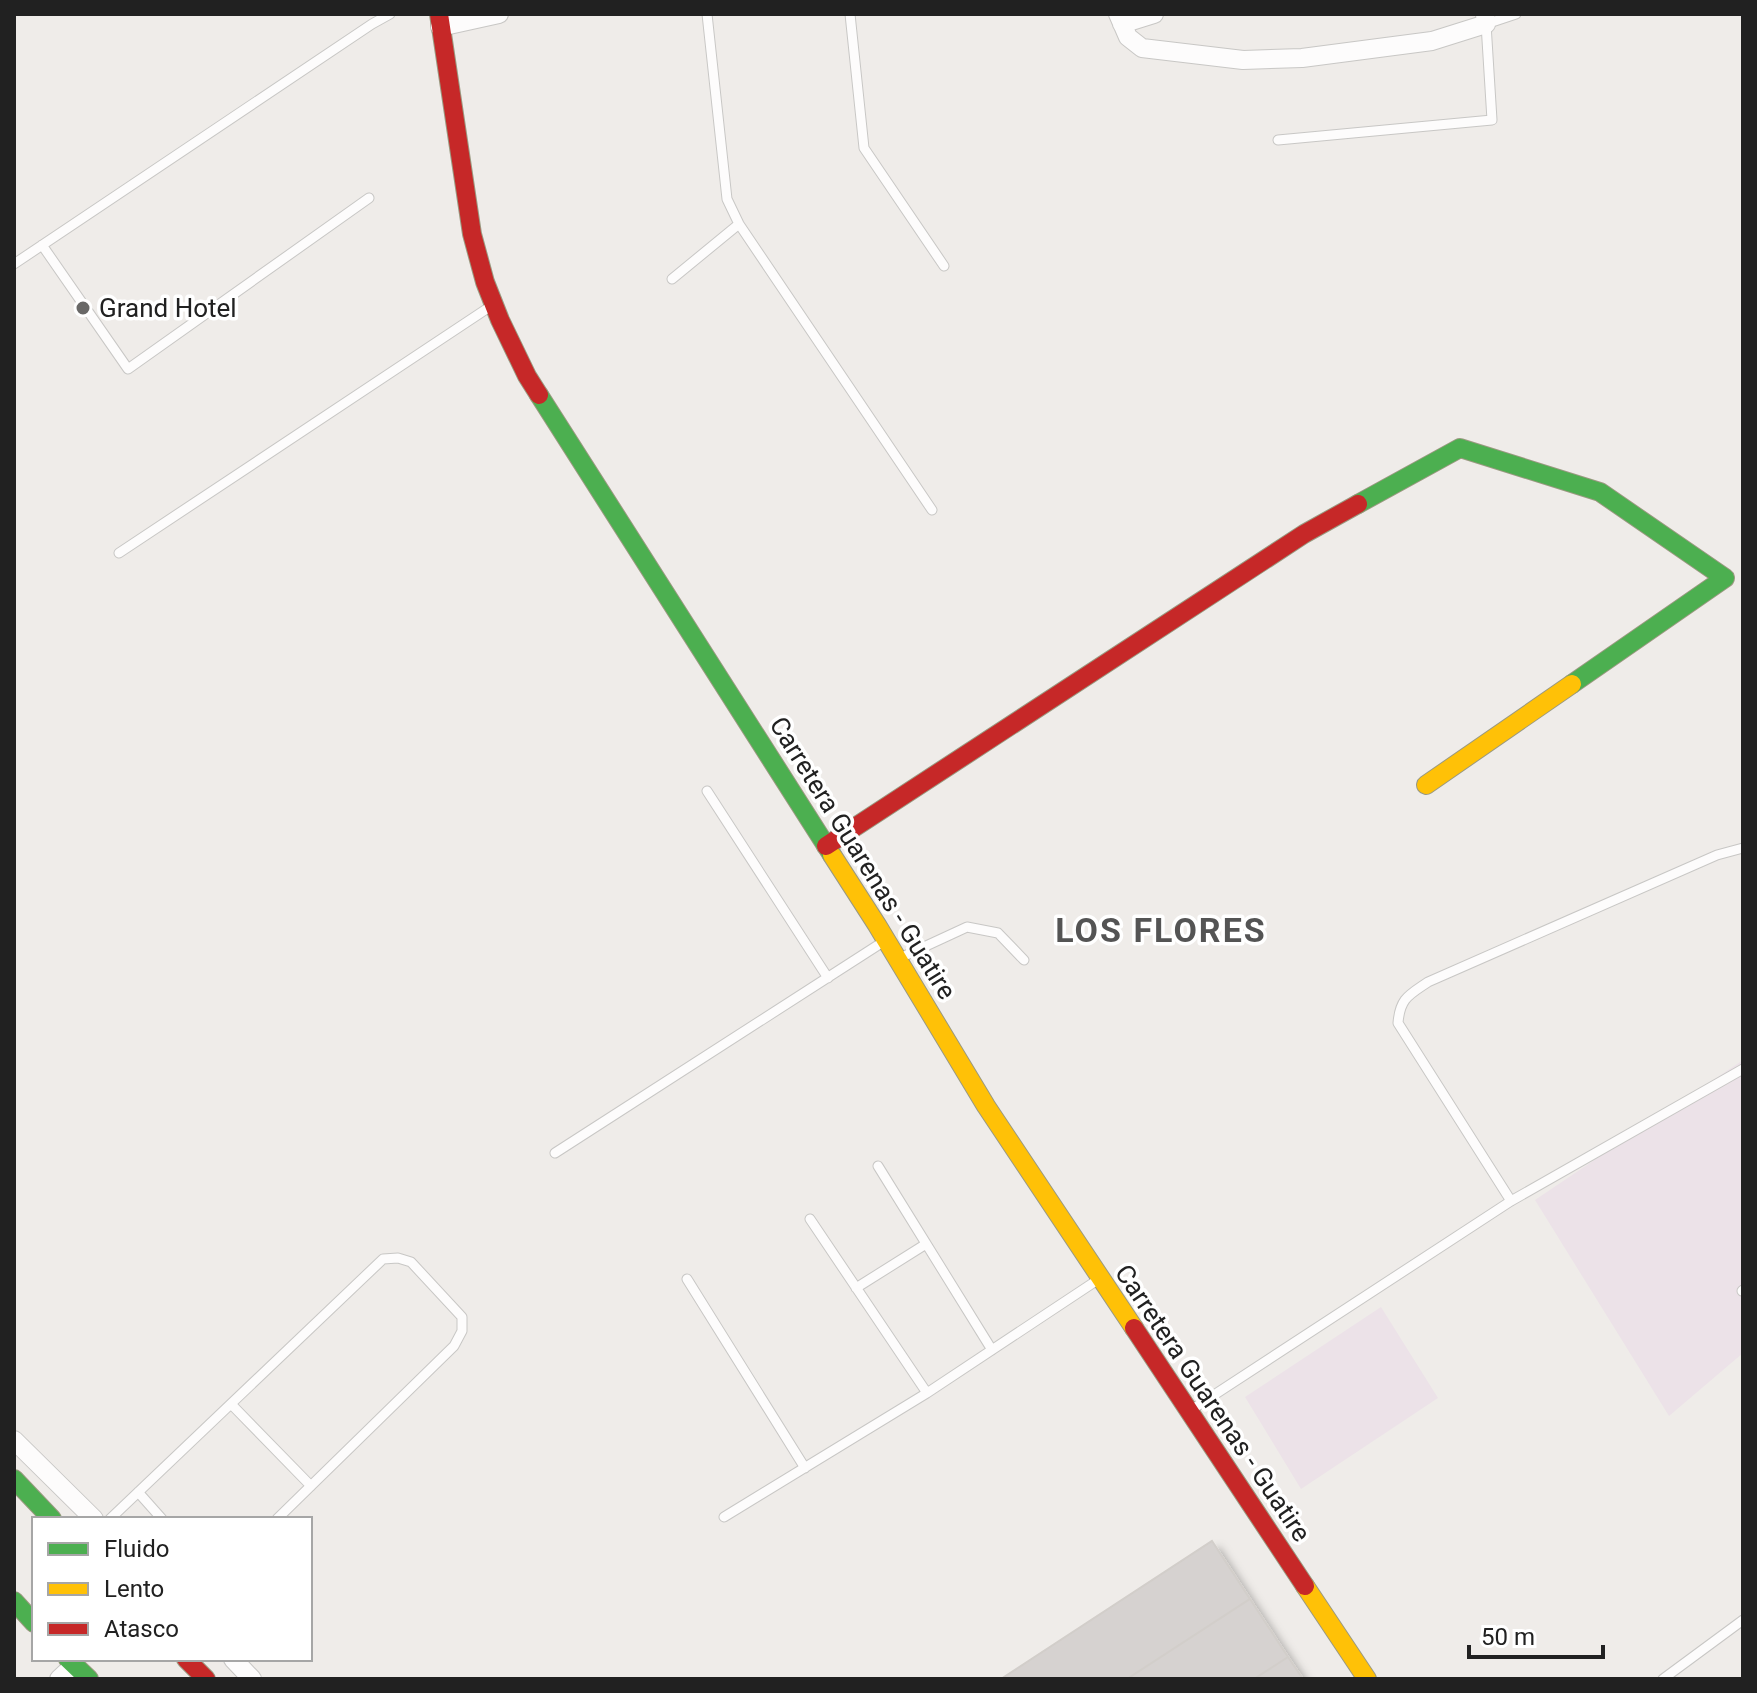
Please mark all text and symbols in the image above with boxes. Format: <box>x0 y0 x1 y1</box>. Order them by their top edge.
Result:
place label: Grand Hotel <box>99 293 237 323</box>
marker: Grand Hotel <box>74 299 92 317</box>
street label: Carretera Guarenas - Guatire <box>764 711 962 1005</box>
district label: LOS FLORES <box>1055 910 1267 950</box>
street label: Carretera Guarenas - Guatire <box>1109 1259 1317 1547</box>
legend <box>32 1517 312 1661</box>
text: Fluido <box>104 1535 169 1563</box>
text: Lento <box>104 1575 164 1603</box>
scale bar <box>1469 1609 1603 1659</box>
text: Atasco <box>104 1615 179 1643</box>
text: 50 m <box>1481 1623 1535 1651</box>

